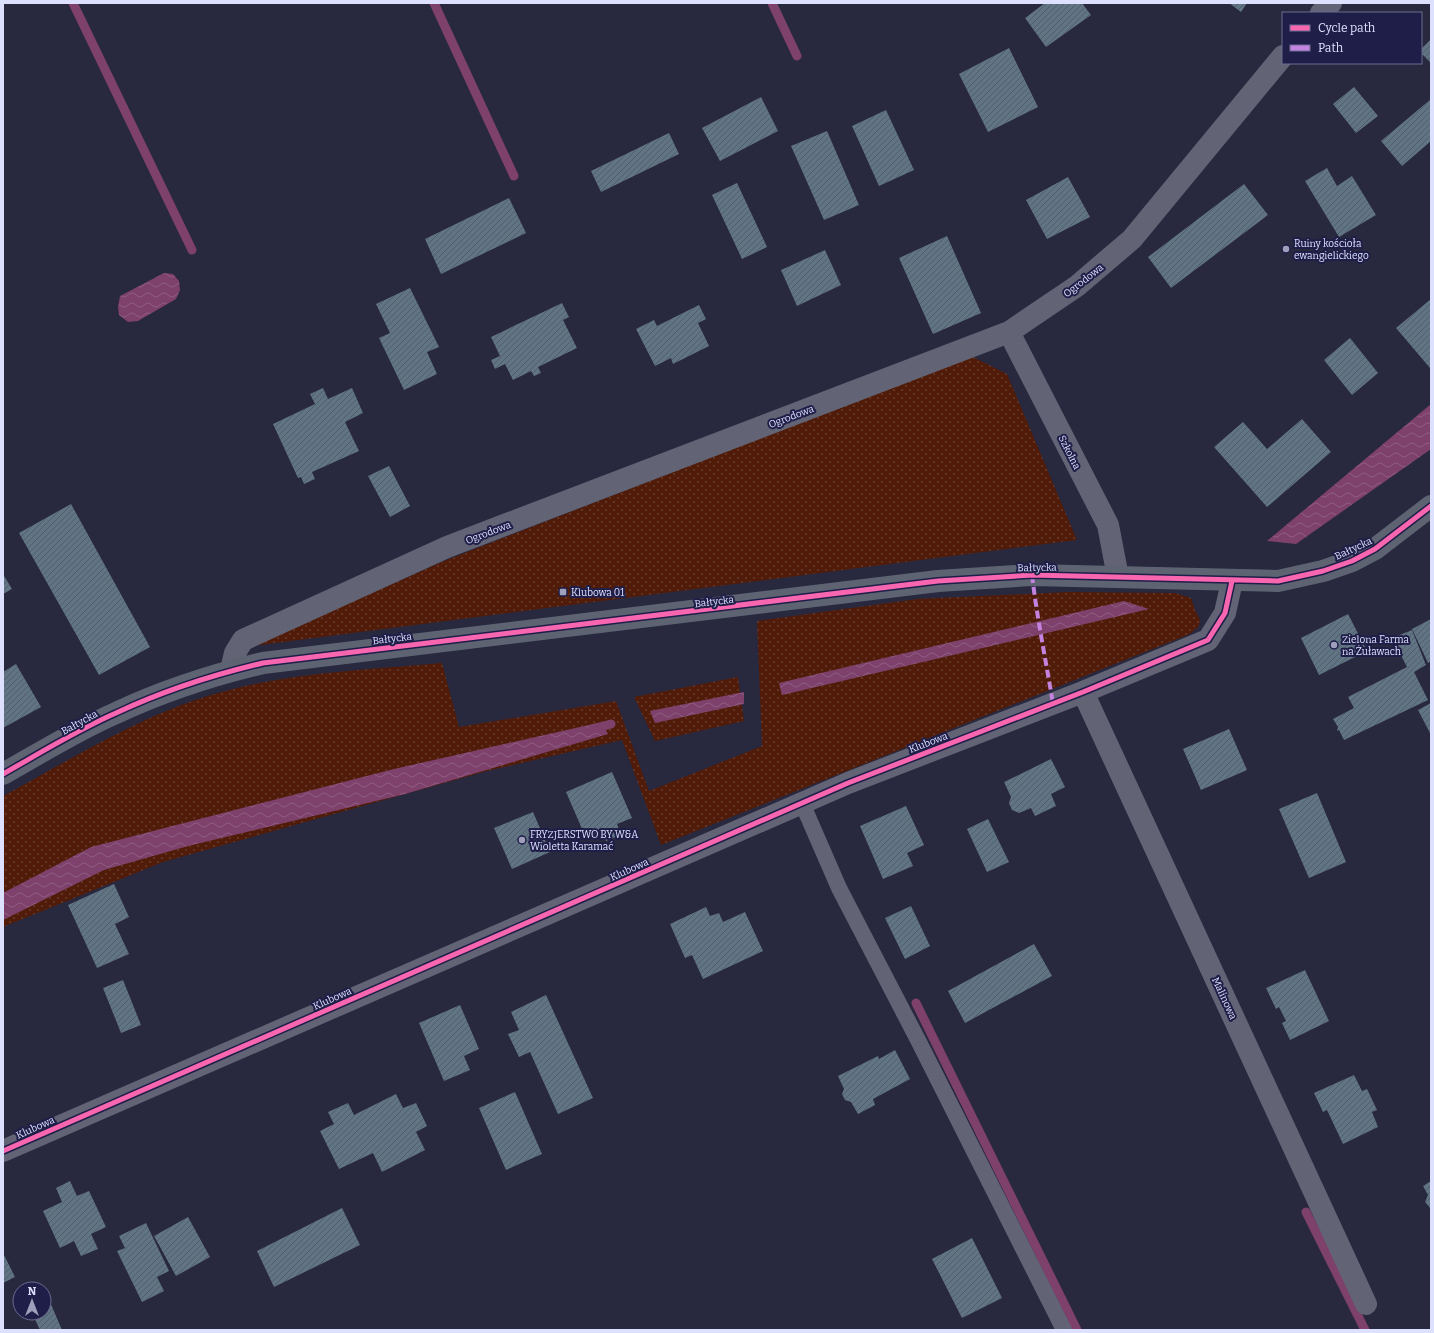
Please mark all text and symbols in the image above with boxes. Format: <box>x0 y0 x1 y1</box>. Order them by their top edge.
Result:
legend <box>1282 12 1422 64</box>
text: Cycle path <box>1318 21 1376 35</box>
text: Path <box>1318 41 1344 55</box>
place label: Ruiny kościoła ewangielickiego <box>1294 238 1369 262</box>
marker: Ruiny kościoła ewangielickiego <box>1281 244 1291 254</box>
street label: Ogrodowa <box>1061 261 1106 300</box>
street label: Ogrodowa <box>767 403 816 431</box>
street label: Szkolna <box>1055 433 1083 472</box>
street label: Ogrodowa <box>464 519 513 547</box>
street label: Bałtycka <box>1333 535 1374 563</box>
street label: Bałtycka <box>1017 562 1057 574</box>
marker: Klubowa 01 <box>558 587 568 597</box>
place label: Klubowa 01 <box>571 587 624 599</box>
street label: Bałtycka <box>694 594 735 610</box>
street label: Bałtycka <box>372 631 413 647</box>
place label: Zielona Farma na Żuławach <box>1342 634 1410 658</box>
marker: Zielona Farma na Żuławach <box>1329 640 1339 650</box>
street label: Bałtycka <box>59 708 100 738</box>
street label: Klubowa <box>907 730 950 756</box>
place label: FRYZJERSTWO BY W&A Wioletta Karamać <box>530 829 639 853</box>
marker: FRYZJERSTWO BY W&A Wioletta Karamać <box>517 835 527 845</box>
street label: Klubowa <box>608 856 651 884</box>
street label: Malinowa <box>1209 975 1239 1022</box>
street label: Klubowa <box>311 985 354 1013</box>
street label: Klubowa <box>14 1114 57 1142</box>
north arrow <box>12 1281 52 1321</box>
text: N <box>28 1285 37 1298</box>

